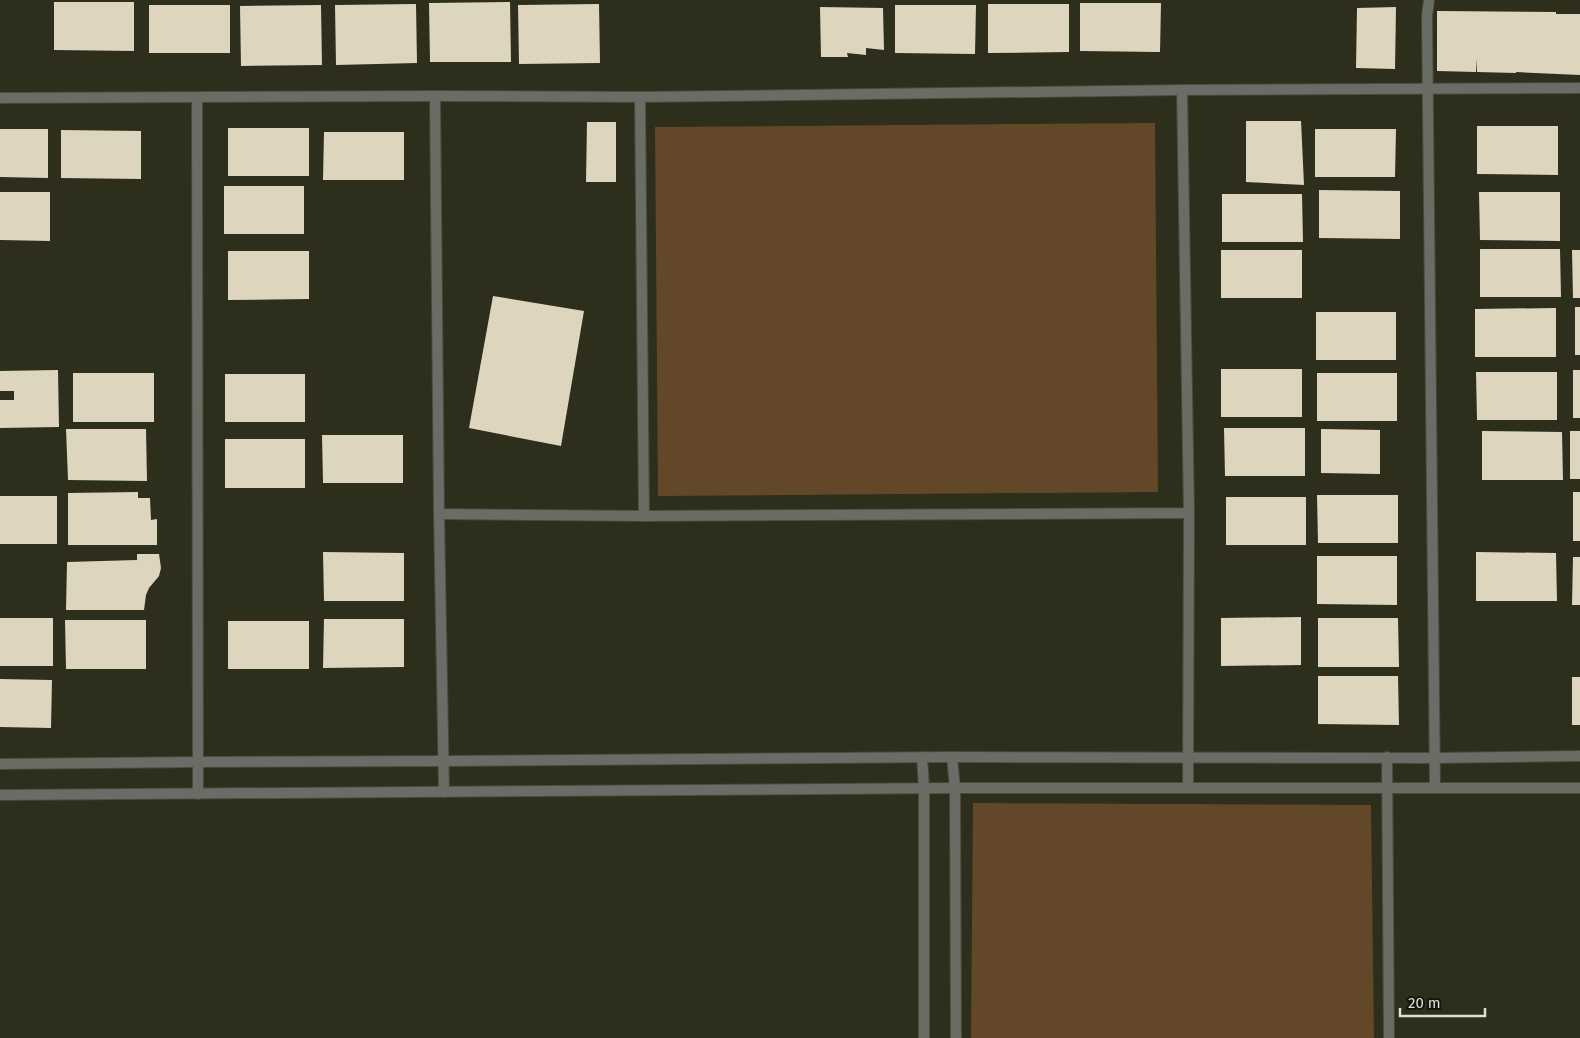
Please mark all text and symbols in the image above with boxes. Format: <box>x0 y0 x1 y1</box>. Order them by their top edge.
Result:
scale bar <box>1400 986 1485 1018</box>
text: 20 m <box>1408 994 1441 1012</box>

